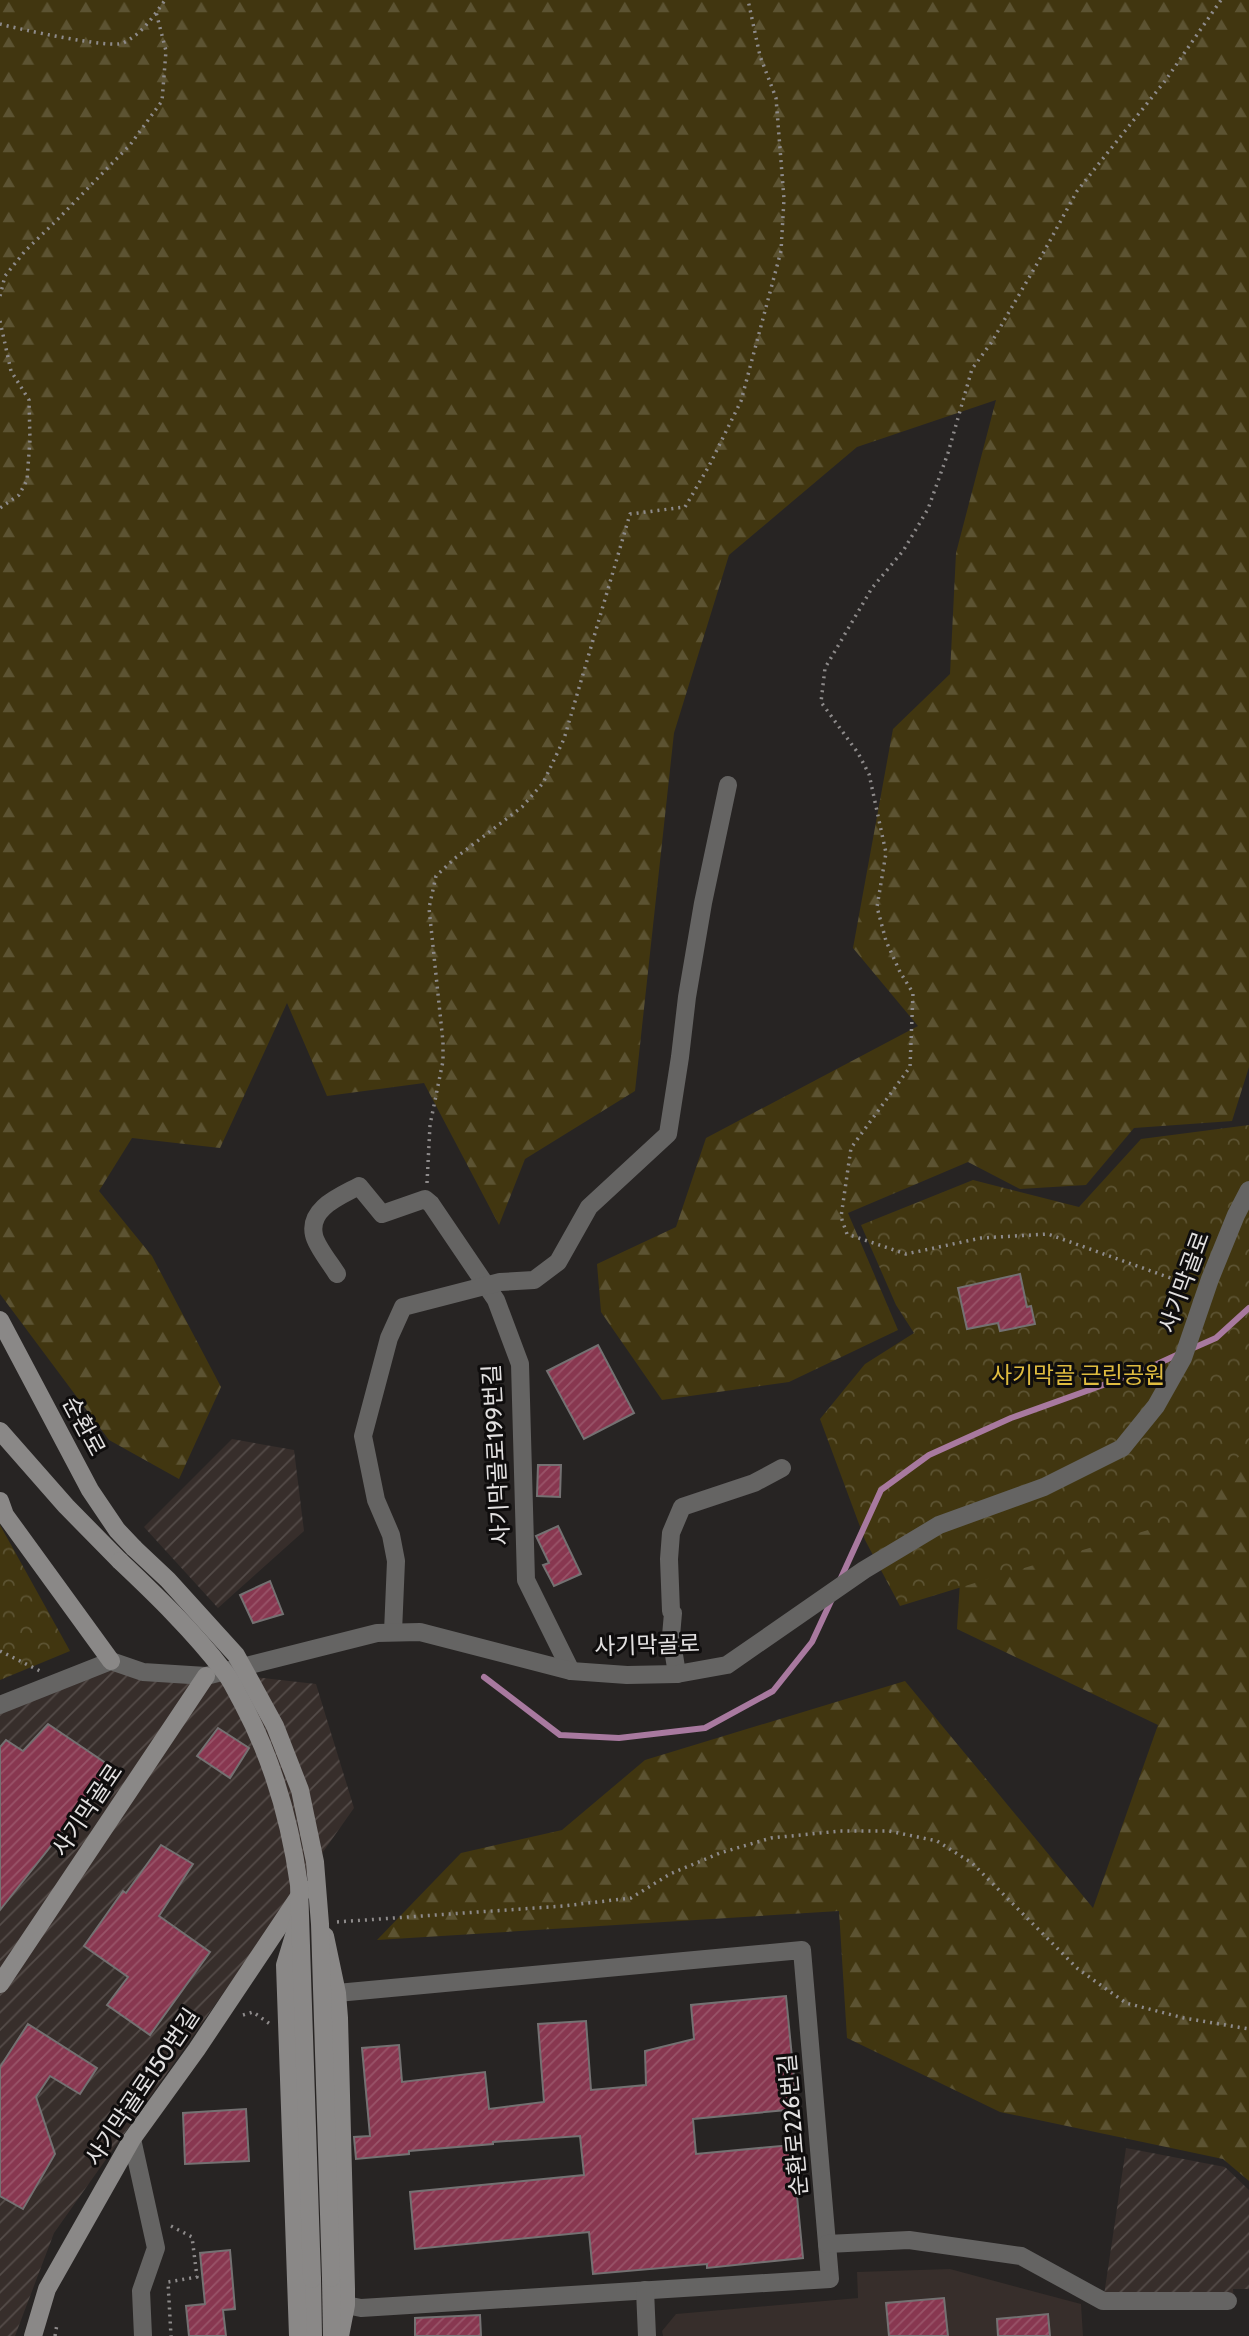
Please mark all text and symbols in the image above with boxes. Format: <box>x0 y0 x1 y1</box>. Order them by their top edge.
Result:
street label: 사기막골로 <box>1153 1227 1215 1337</box>
park label: 사기막골 근린공원 <box>991 1361 1165 1389</box>
street label: 사기막골로199번길 <box>477 1364 515 1546</box>
street label: 순환로 <box>57 1391 111 1461</box>
street label: 사기막골로 <box>594 1629 700 1661</box>
street label: 사기막골로 <box>46 1758 128 1862</box>
street label: 사기막골로150번길 <box>79 2003 205 2171</box>
street label: 순환로226번길 <box>773 2053 813 2197</box>

